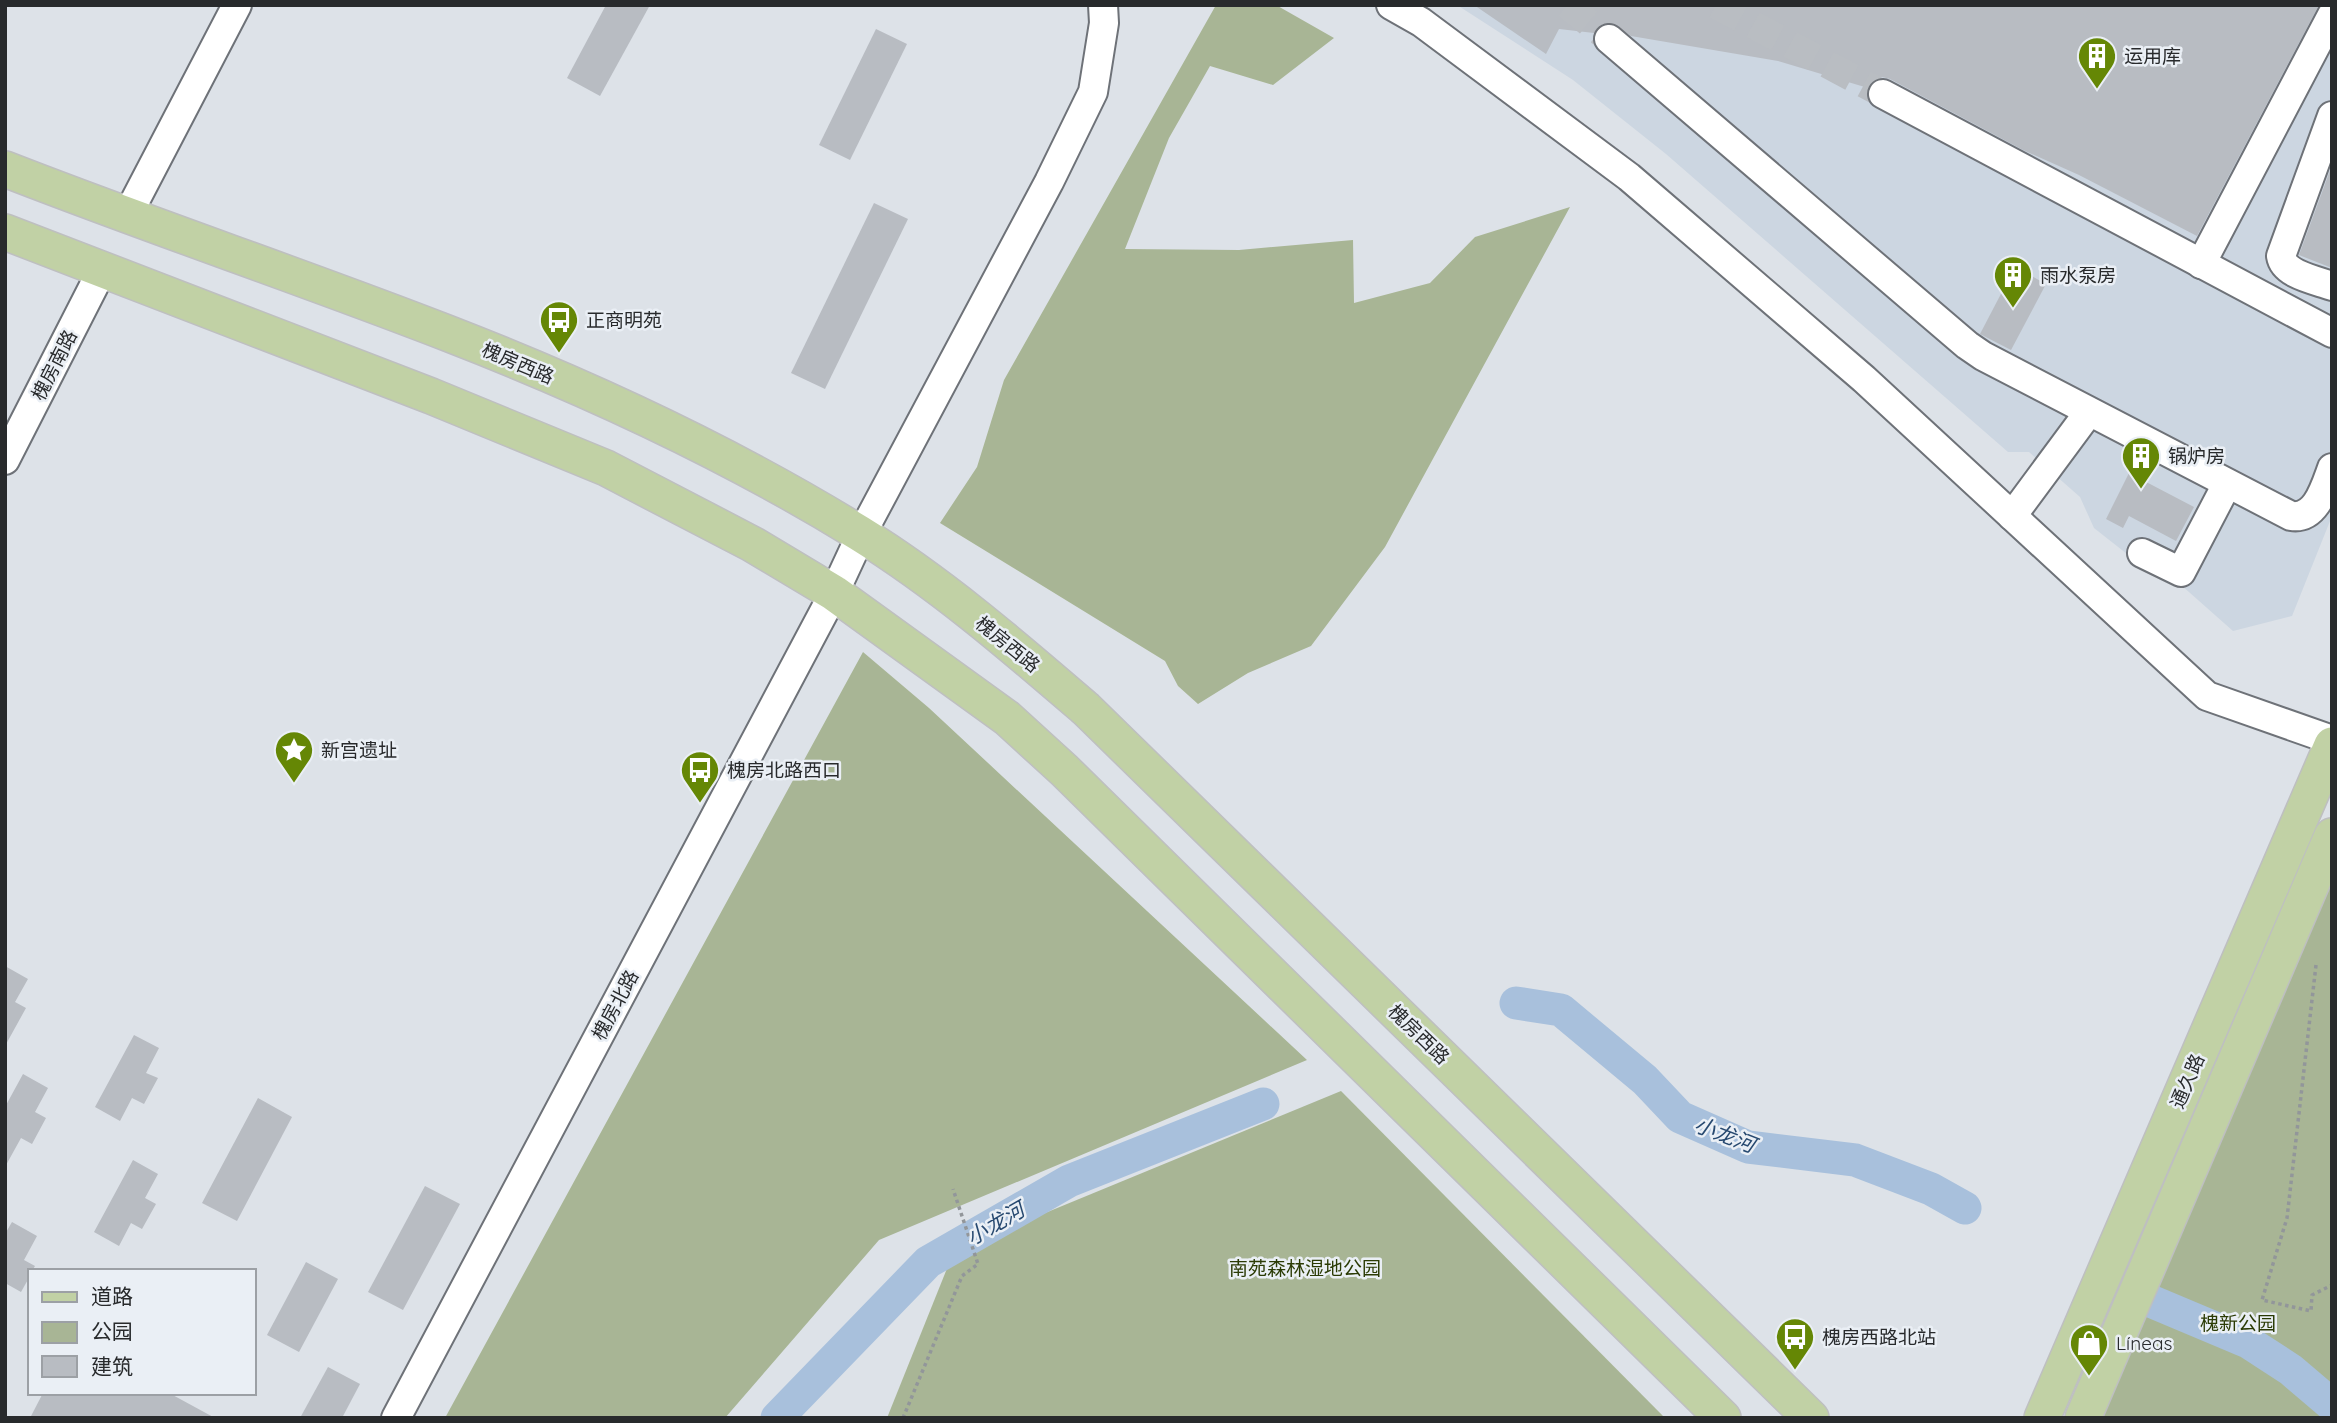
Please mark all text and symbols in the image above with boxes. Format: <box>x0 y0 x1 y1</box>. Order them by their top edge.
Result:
building icon: 运用库 <box>2076 35 2118 90</box>
place label: 运用库 <box>2124 44 2181 68</box>
building icon: 雨水泵房 <box>1992 254 2034 309</box>
place label: 雨水泵房 <box>2040 263 2116 287</box>
bus stop icon: 正商明苑 <box>538 299 580 354</box>
place label: 正商明苑 <box>586 308 662 332</box>
street label: 槐房南路 <box>26 326 82 404</box>
street label: 槐房西路 <box>478 337 558 389</box>
building icon: 锅炉房 <box>2120 435 2162 490</box>
place label: 锅炉房 <box>2168 444 2225 468</box>
street label: 槐房西路 <box>971 611 1045 677</box>
place icon: 新宫遗址 <box>273 729 315 784</box>
place label: 新宫遗址 <box>321 738 397 762</box>
bus stop icon: 槐房北路西口 <box>679 749 721 804</box>
place label: 槐房北路西口 <box>727 758 841 782</box>
street label: 槐房北路 <box>587 966 643 1044</box>
street label: 槐房西路 <box>1383 999 1455 1069</box>
street label: 通久路 <box>2165 1050 2209 1112</box>
water label: 小龙河 <box>1691 1111 1763 1159</box>
water label: 小龙河 <box>961 1194 1032 1250</box>
park label: 南苑森林湿地公园 <box>1229 1256 1381 1280</box>
legend <box>28 1269 256 1395</box>
text: 道路 <box>91 1283 133 1309</box>
park label: 槐新公园 <box>2200 1311 2276 1335</box>
bus stop icon: 槐房西路北站 <box>1774 1316 1816 1371</box>
text: 公园 <box>91 1318 133 1344</box>
shop icon: Líneas <box>2068 1322 2110 1377</box>
place label: 槐房西路北站 <box>1822 1325 1936 1349</box>
place label: Líneas <box>2116 1331 2172 1355</box>
text: 建筑 <box>91 1353 133 1379</box>

